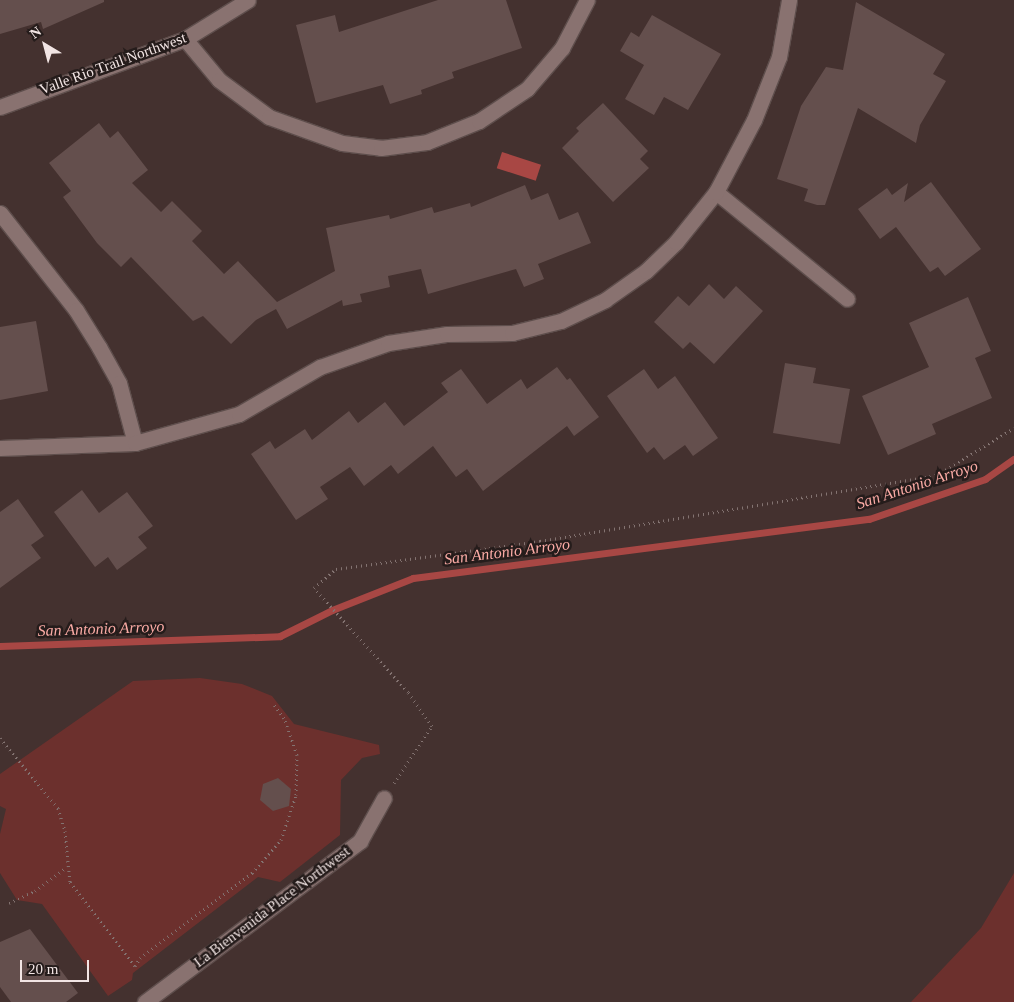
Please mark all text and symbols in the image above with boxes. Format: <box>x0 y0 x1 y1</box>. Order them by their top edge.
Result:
north arrow <box>20 20 70 70</box>
street label: Valle Rio Trail Northwest <box>37 29 189 99</box>
water label: San Antonio Arroyo <box>853 456 981 514</box>
water label: San Antonio Arroyo <box>443 535 571 569</box>
water label: San Antonio Arroyo <box>37 617 165 641</box>
street label: La Bienvenida Place Northwest <box>191 843 353 971</box>
scale bar <box>22 950 91 982</box>
text: 20 m <box>28 961 58 977</box>

